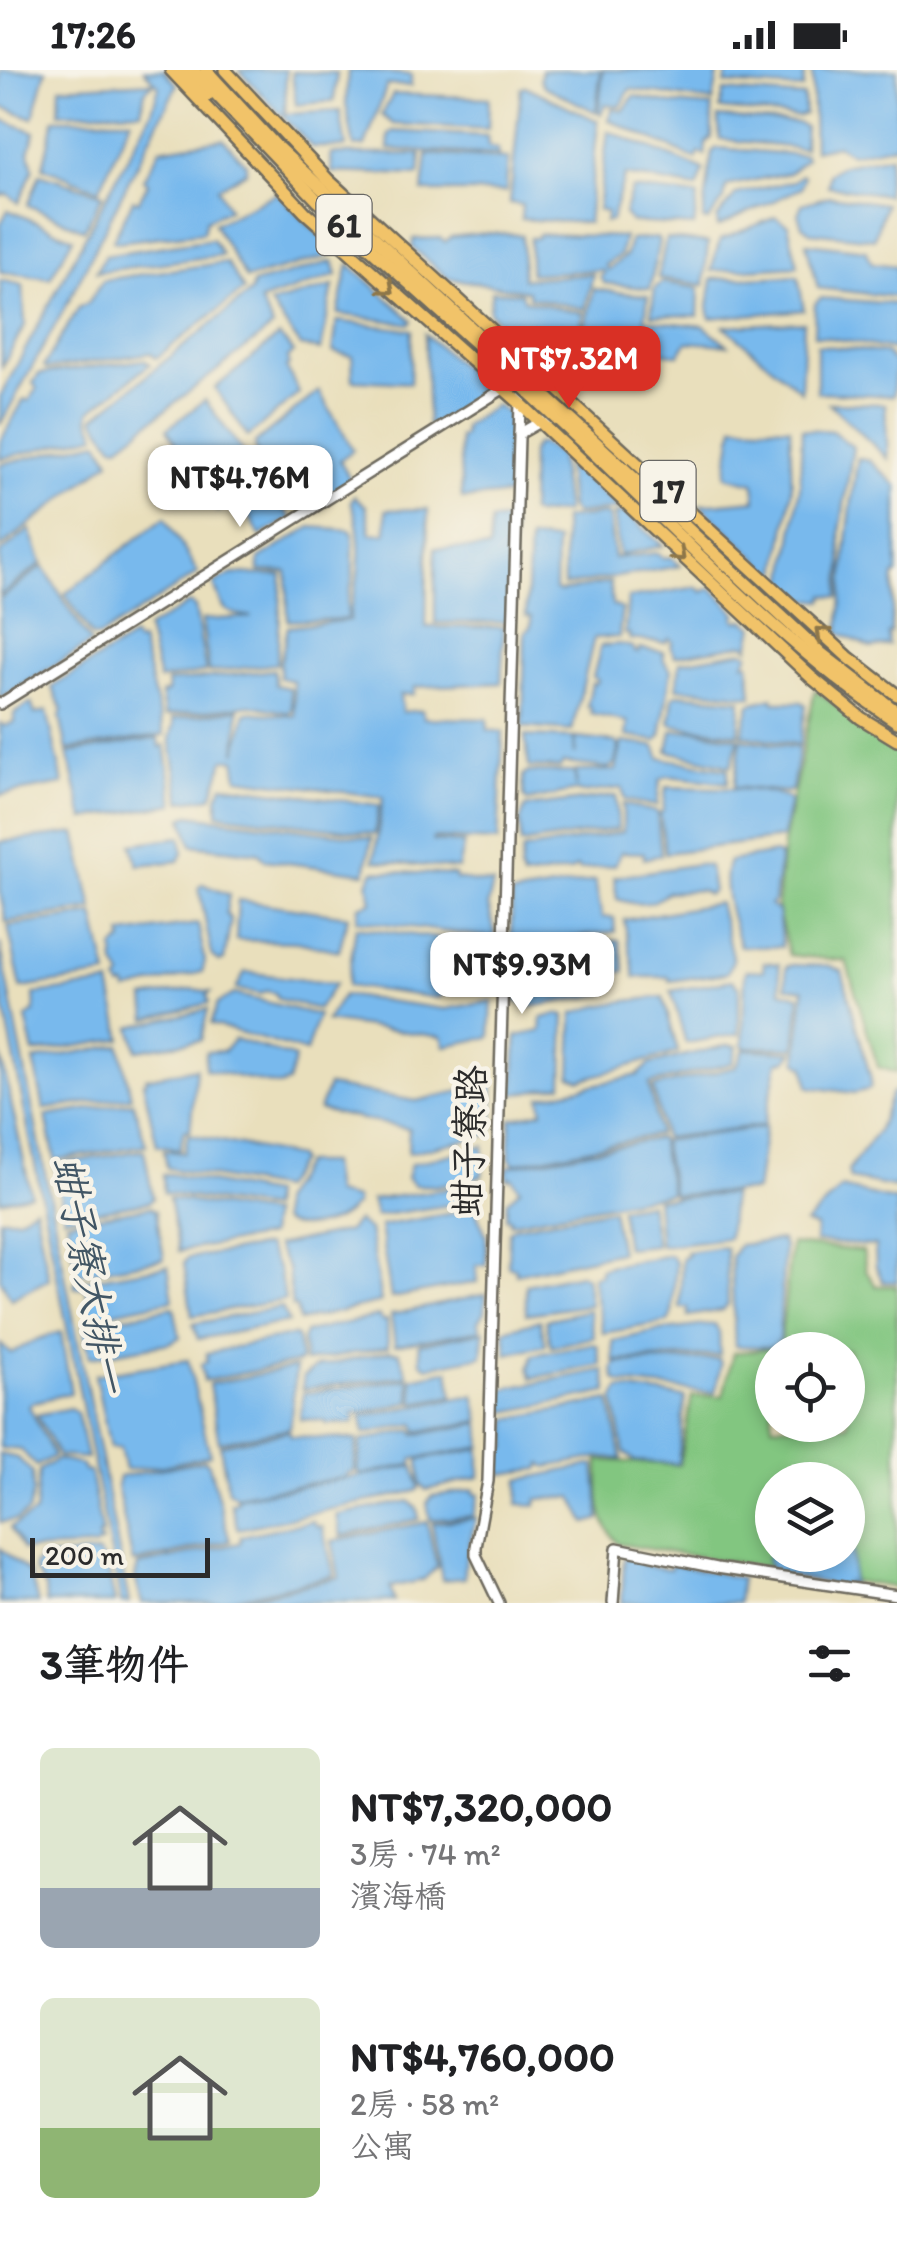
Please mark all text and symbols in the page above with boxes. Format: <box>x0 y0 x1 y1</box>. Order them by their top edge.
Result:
text: 17:26 <box>50 12 136 58</box>
road number: 61 <box>316 195 372 255</box>
one-way arrow <box>376 276 395 294</box>
pin: NT$7.32M <box>466 326 672 411</box>
text: NT$7.32M <box>500 339 638 377</box>
pin: NT$4.76M <box>137 445 343 530</box>
text: NT$4.76M <box>170 458 310 496</box>
road number: 17 <box>640 461 696 521</box>
one-way arrow <box>667 543 686 561</box>
one-way arrow <box>815 627 833 645</box>
pin: NT$9.93M <box>419 932 625 1017</box>
text: NT$9.93M <box>452 945 592 983</box>
street label: 蚶子寮路 <box>443 1064 495 1218</box>
water label: 蚶子寮大排一 <box>44 1152 137 1398</box>
map controls <box>755 1332 865 1572</box>
button: locate <box>755 1332 865 1442</box>
button: layers <box>755 1462 865 1572</box>
scale bar <box>30 1533 210 1578</box>
text: 200 m <box>45 1538 124 1572</box>
icon: filters <box>802 1636 857 1691</box>
text: 3筆物件 <box>40 1639 189 1690</box>
text: NT$7,320,000 <box>350 1781 612 1832</box>
icon: home <box>120 1788 240 1908</box>
text: 3房 · 74 m² <box>350 1835 501 1873</box>
text: 濱海橋 <box>350 1877 446 1915</box>
text: NT$4,760,000 <box>350 2031 615 2082</box>
icon: home <box>120 2038 240 2158</box>
text: 2房 · 58 m² <box>350 2085 499 2123</box>
text: 公寓 <box>350 2127 414 2165</box>

